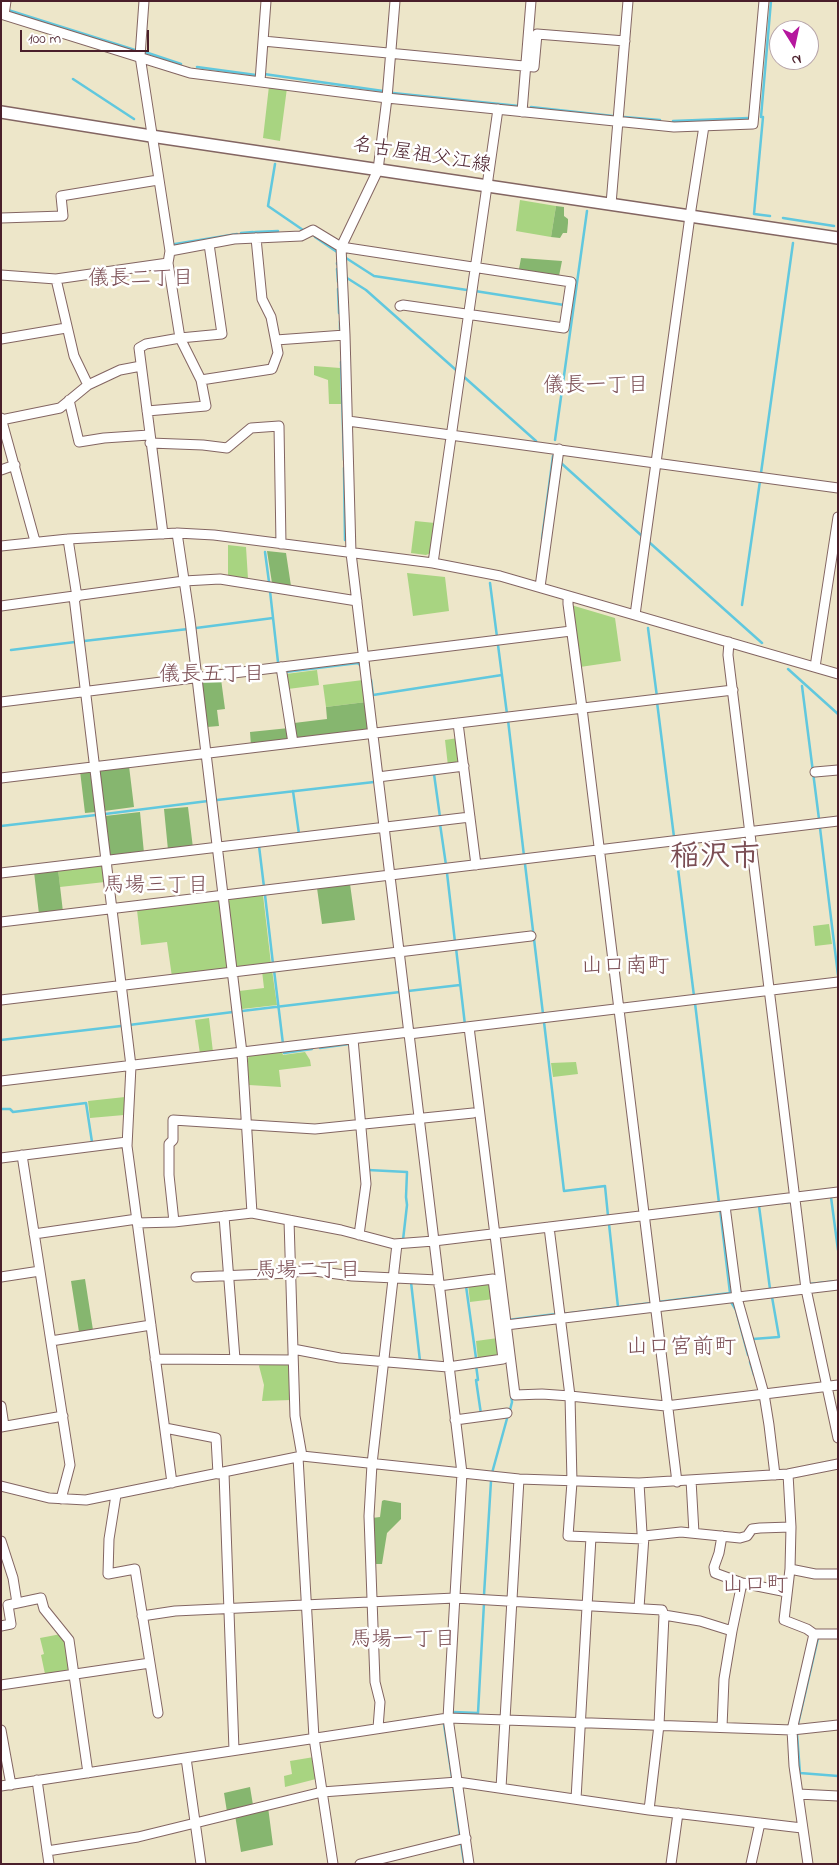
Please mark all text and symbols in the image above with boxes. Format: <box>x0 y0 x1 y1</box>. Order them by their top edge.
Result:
scale bar <box>22 20 151 52</box>
north arrow <box>769 20 819 70</box>
text: 100 m <box>28 28 61 50</box>
text: N <box>790 48 803 70</box>
street label: 名古屋祖父江線 <box>351 134 493 180</box>
district label: 儀長二丁目 <box>89 268 193 294</box>
district label: 儀長一丁目 <box>544 375 648 401</box>
district label: 儀長五丁目 <box>160 664 264 690</box>
district label: 稲沢市 <box>670 842 760 878</box>
district label: 馬場三丁目 <box>104 875 208 901</box>
district label: 山口南町 <box>581 955 669 981</box>
district label: 馬場二丁目 <box>256 1260 360 1286</box>
district label: 山口宮前町 <box>626 1336 736 1362</box>
district label: 山口町 <box>722 1574 788 1600</box>
district label: 馬場一丁目 <box>351 1629 455 1655</box>

